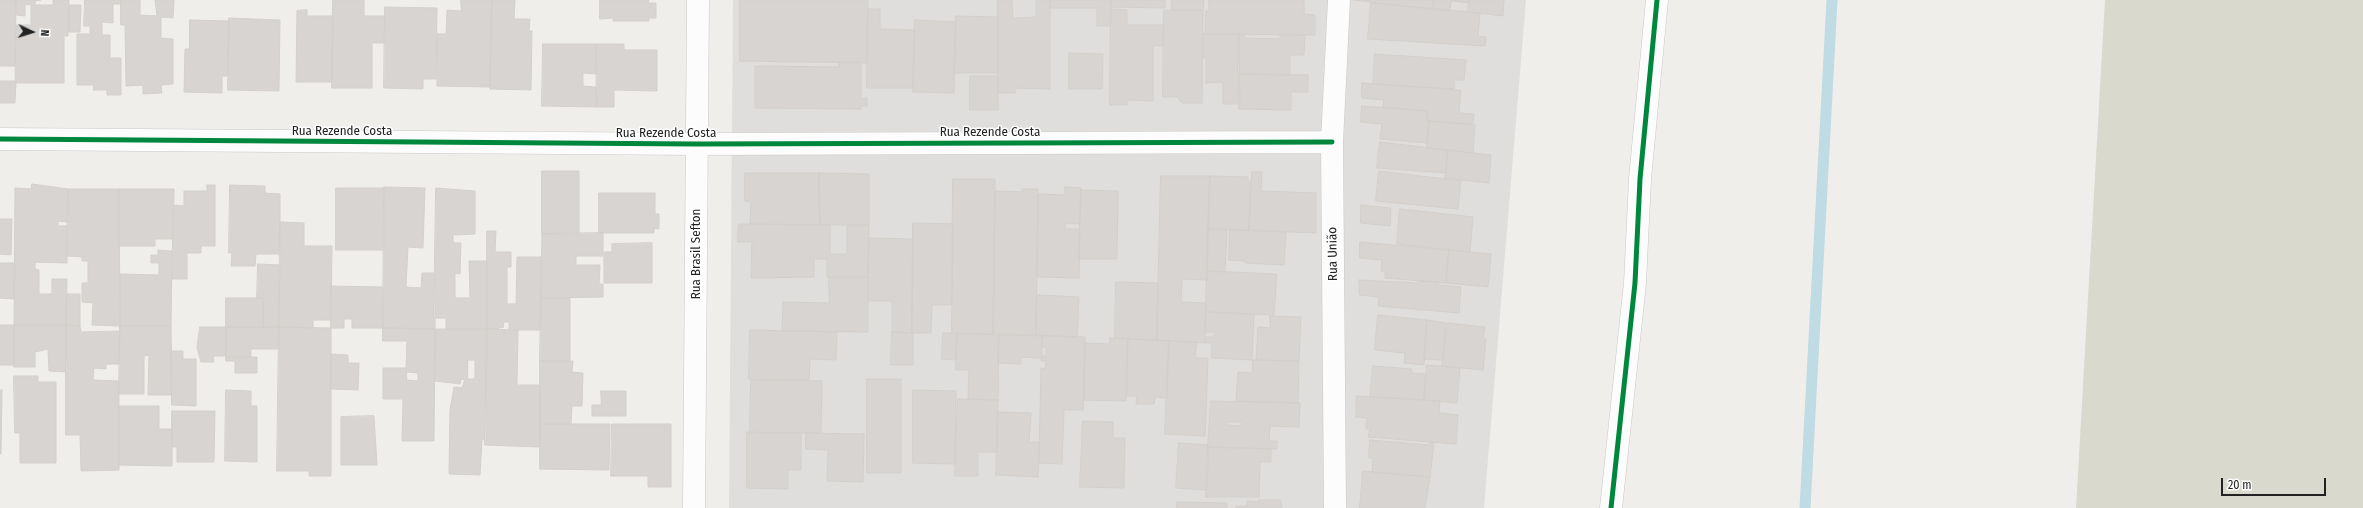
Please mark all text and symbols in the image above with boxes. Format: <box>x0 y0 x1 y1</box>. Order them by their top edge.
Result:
north arrow <box>12 12 52 52</box>
text: N <box>38 29 51 37</box>
street label: Rua Rezende Costa <box>292 123 392 139</box>
street label: Rua Rezende Costa <box>940 124 1040 140</box>
street label: Rua Rezende Costa <box>616 125 716 141</box>
street label: Rua Brasil Sefton <box>688 209 704 299</box>
street label: Rua União <box>1325 227 1341 281</box>
scale bar <box>2223 470 2328 496</box>
text: 20 m <box>2228 478 2252 492</box>

